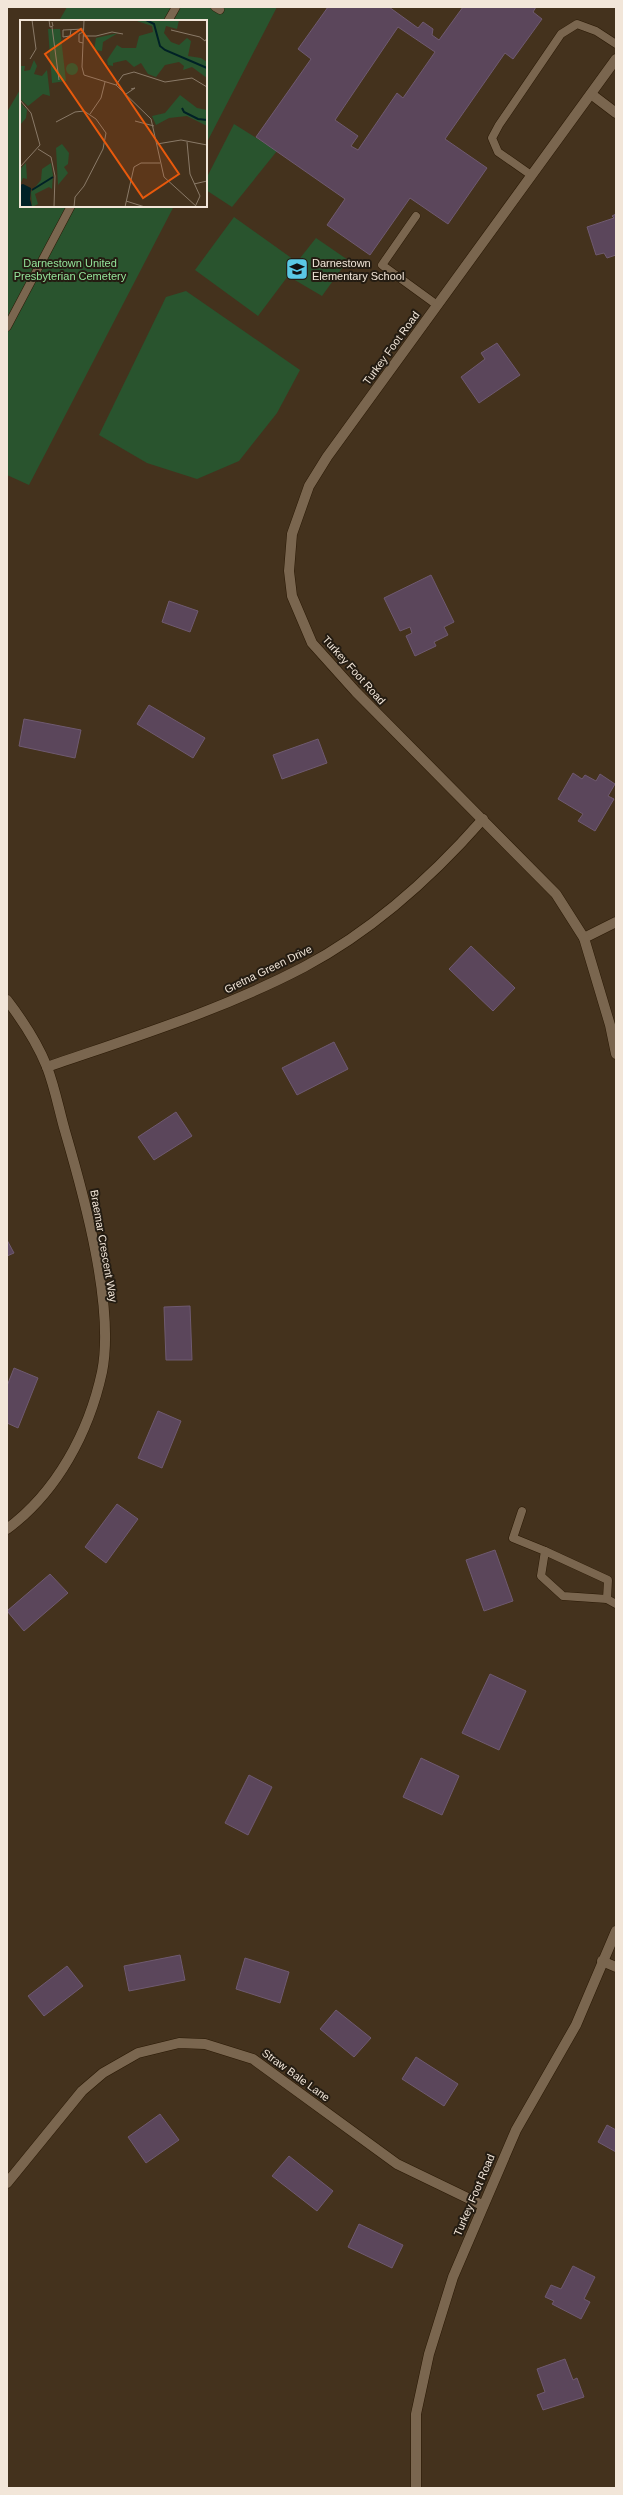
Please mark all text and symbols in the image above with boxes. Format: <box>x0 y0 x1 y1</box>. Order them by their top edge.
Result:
inset map <box>20 20 207 207</box>
school or university icon: Darnestown Elementary School <box>284 256 310 282</box>
park label: Darnestown United Presbyterian Cemetery <box>14 257 127 282</box>
place label: Darnestown Elementary School <box>312 257 404 282</box>
street label: Turkey Foot Road <box>360 309 422 387</box>
street label: Turkey Foot Road <box>320 633 388 707</box>
street label: Gretna Green Drive <box>222 943 314 995</box>
street label: Braemar Crescent Way <box>88 1189 120 1304</box>
street label: Straw Bale Lane <box>260 2046 332 2104</box>
street label: Turkey Foot Road <box>451 2152 497 2238</box>

